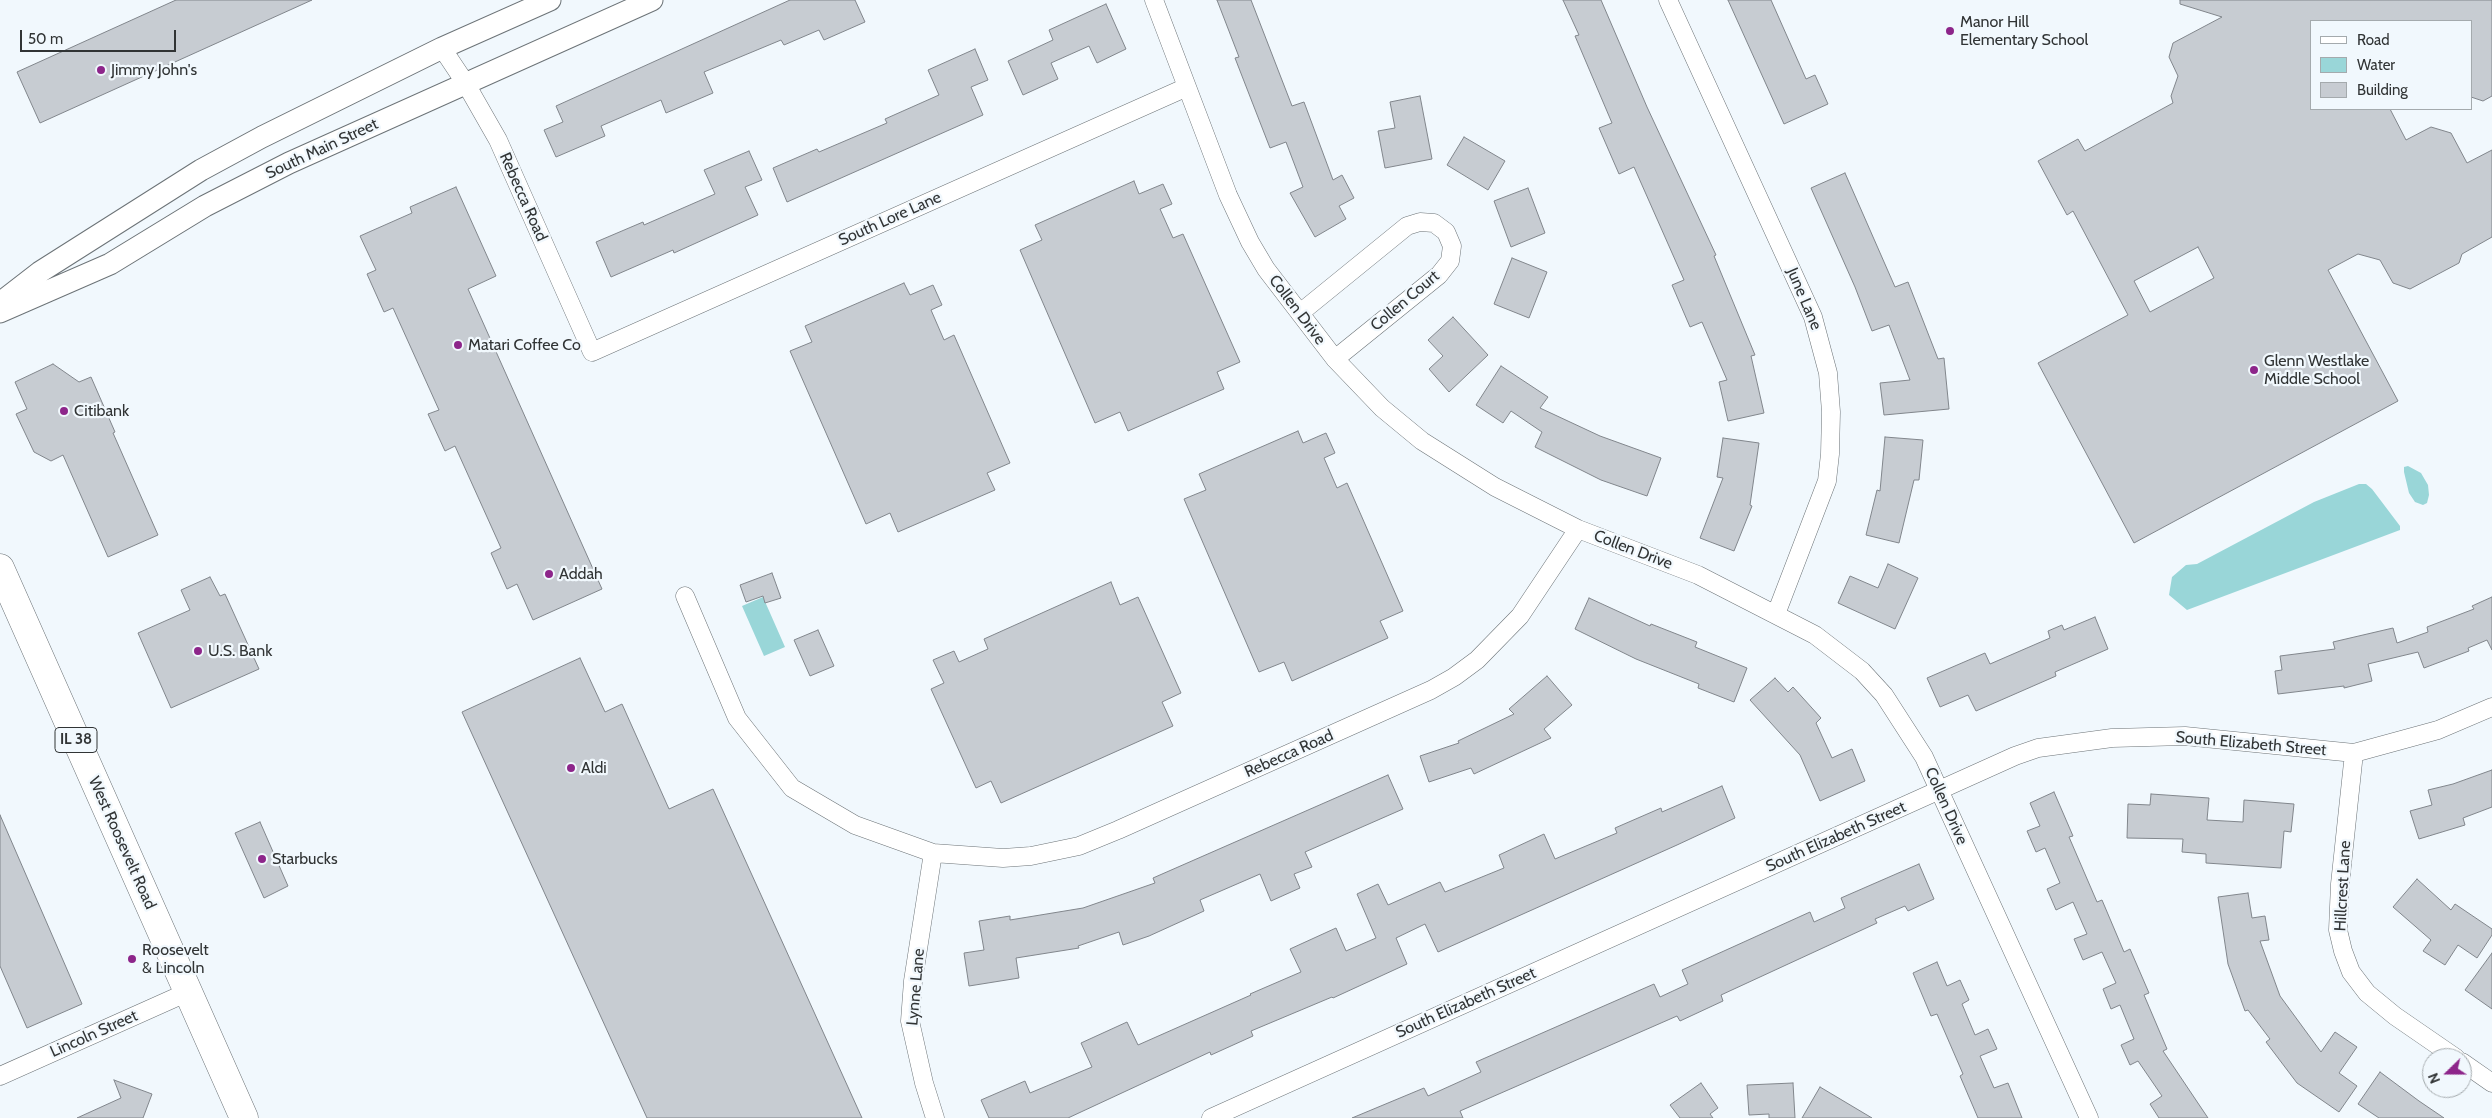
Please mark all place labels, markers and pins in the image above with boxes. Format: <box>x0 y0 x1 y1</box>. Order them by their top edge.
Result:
place label: Manor Hill Elementary School <box>1960 12 2088 50</box>
marker: Manor Hill Elementary School <box>1944 25 1956 37</box>
place label: Jimmy John's <box>111 60 197 80</box>
marker: Jimmy John's <box>95 64 107 76</box>
place label: Matari Coffee Co <box>468 335 581 355</box>
marker: Matari Coffee Co <box>452 339 464 351</box>
place label: Glenn Westlake Middle School <box>2264 351 2369 389</box>
marker: Glenn Westlake Middle School <box>2248 364 2260 376</box>
place label: Citibank <box>74 401 129 421</box>
marker: Citibank <box>58 405 70 417</box>
place label: Addah <box>559 564 603 584</box>
marker: Addah <box>543 568 555 580</box>
place label: U.S. Bank <box>208 641 272 661</box>
marker: U.S. Bank <box>192 645 204 657</box>
place label: Aldi <box>581 758 607 778</box>
marker: Aldi <box>565 762 577 774</box>
place label: Starbucks <box>272 849 338 869</box>
marker: Starbucks <box>256 853 268 865</box>
place label: Roosevelt & Lincoln <box>142 940 209 978</box>
marker: Roosevelt & Lincoln <box>126 953 138 965</box>

